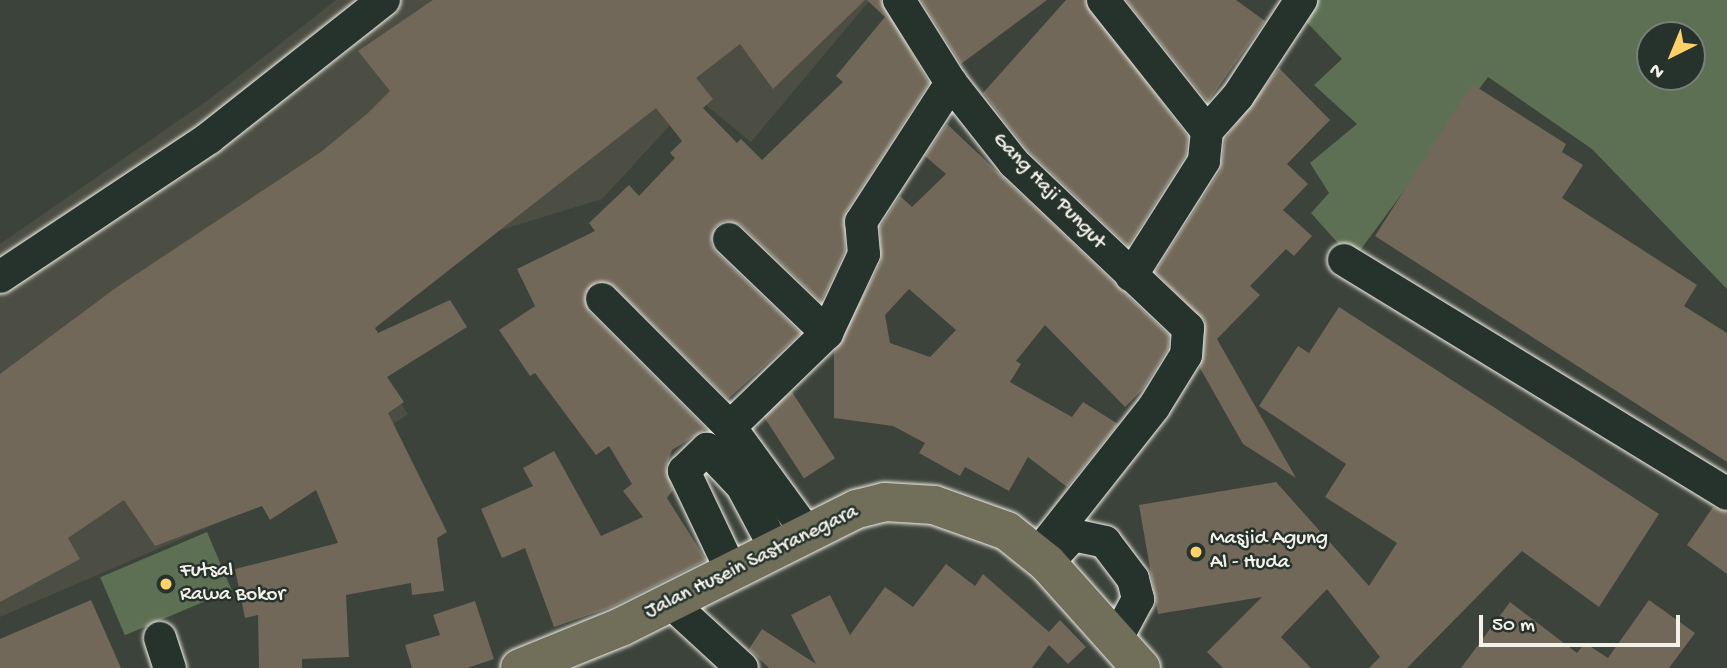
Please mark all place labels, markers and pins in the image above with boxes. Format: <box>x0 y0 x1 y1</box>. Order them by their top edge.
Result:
place label: Masjid Agung Al - Huda <box>1210 527 1328 577</box>
marker: Masjid Agung Al - Huda <box>1188 544 1204 560</box>
place label: Futsal Rawa Bokor <box>180 559 285 609</box>
marker: Futsal Rawa Bokor <box>158 576 174 592</box>

